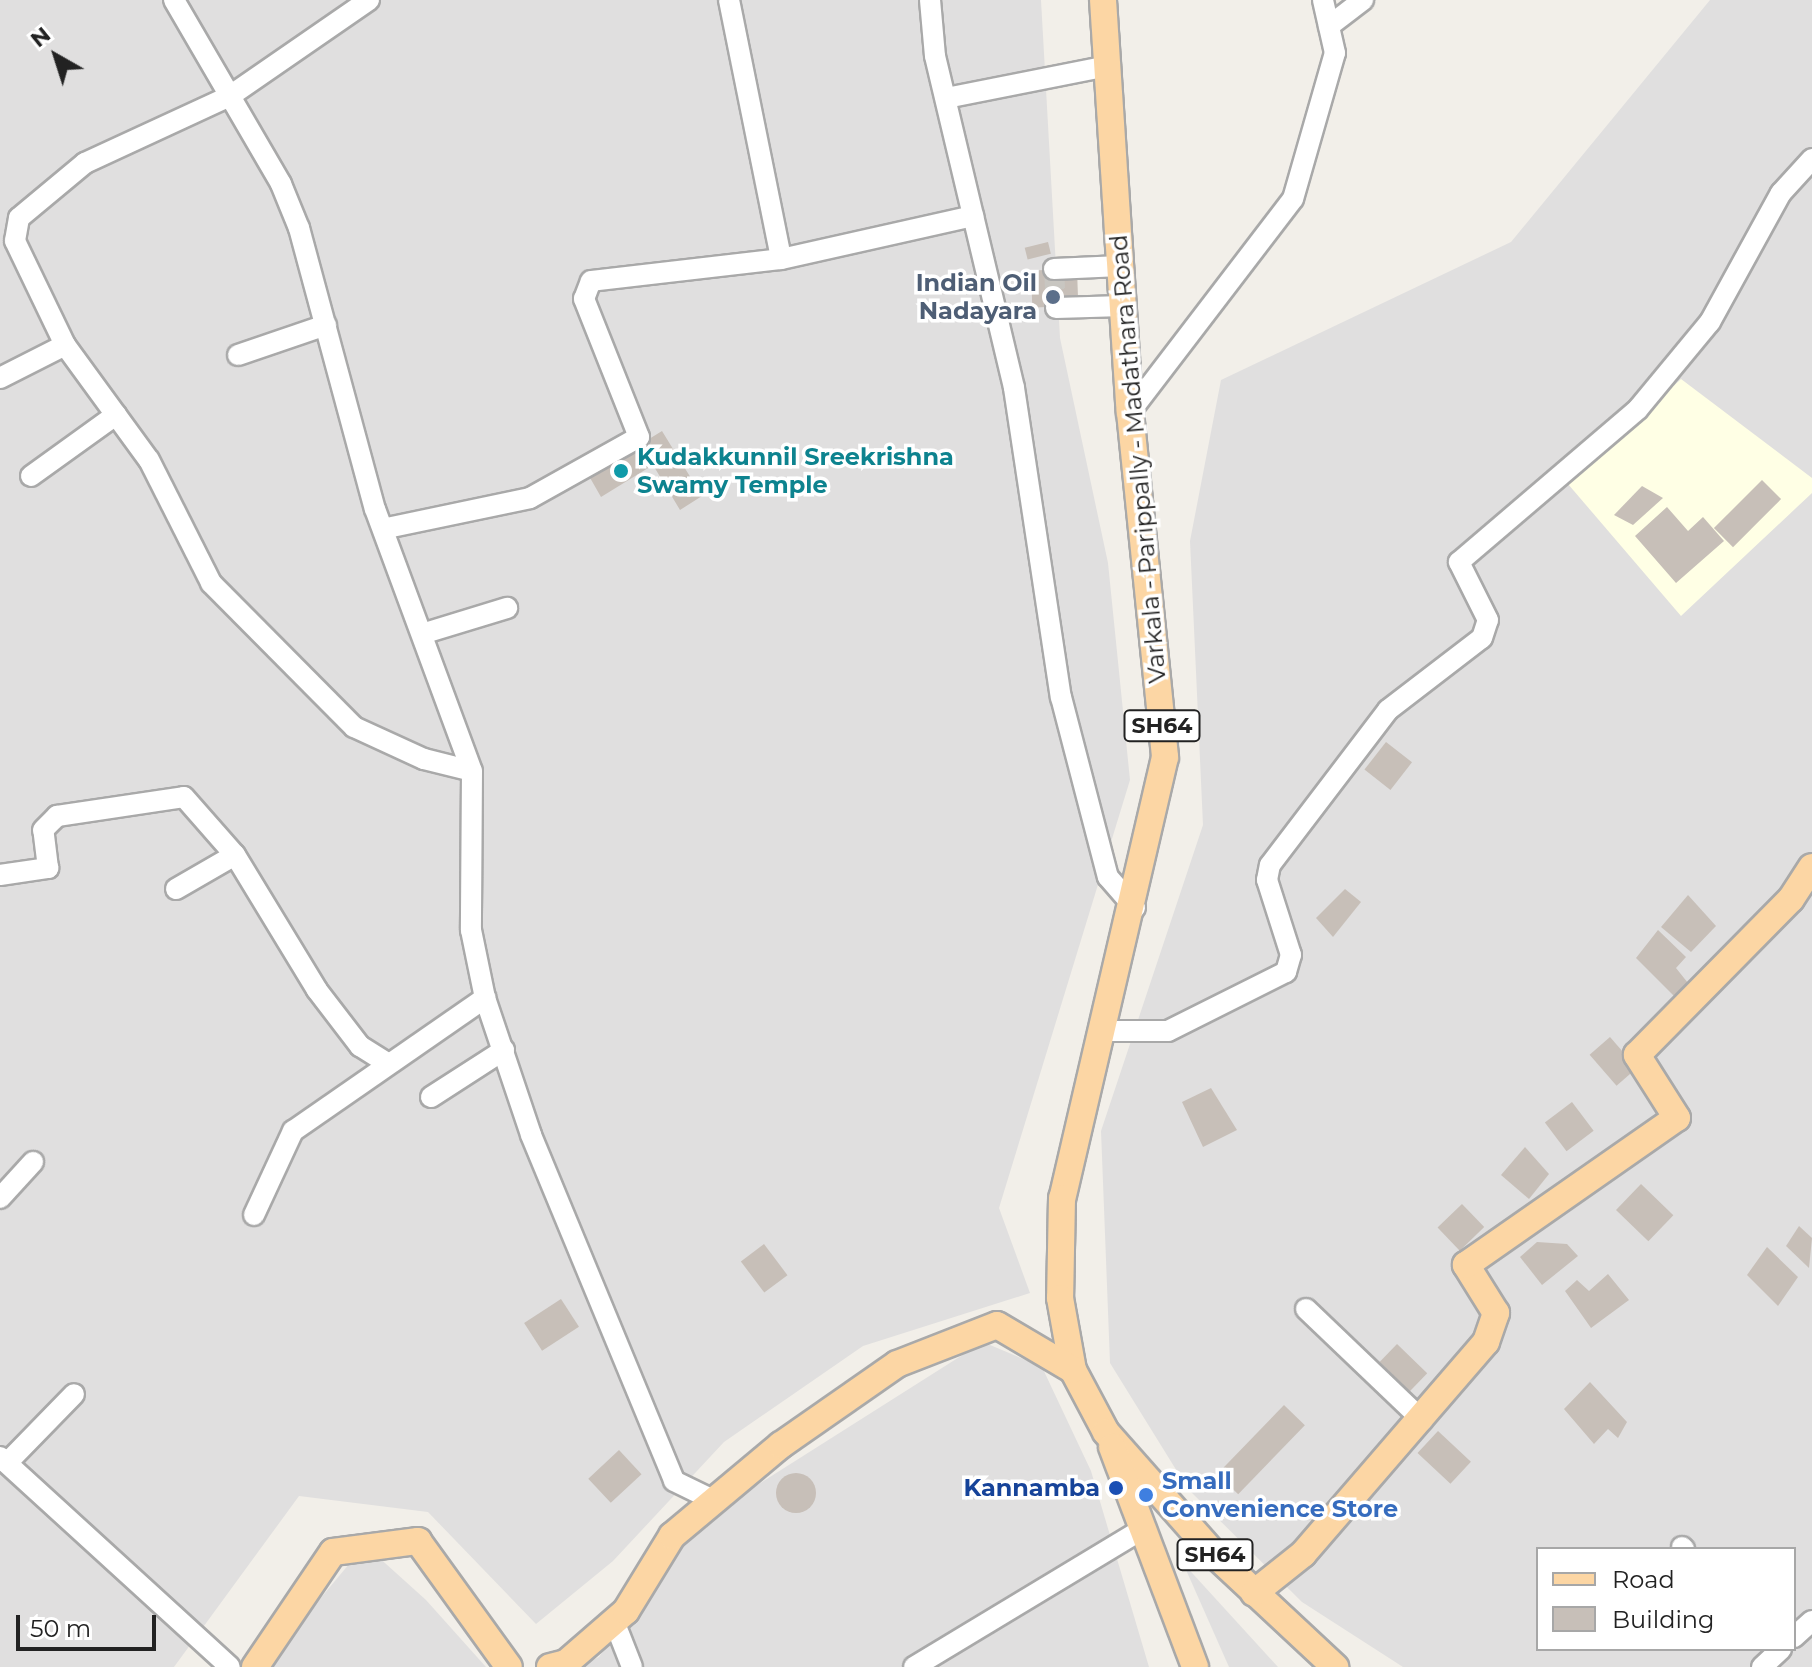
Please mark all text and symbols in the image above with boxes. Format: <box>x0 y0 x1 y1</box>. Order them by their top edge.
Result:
north arrow <box>16 16 96 96</box>
text: N <box>25 21 56 53</box>
street label: Varkala - Parippally - Madathara Road <box>1104 233 1172 685</box>
place label: Indian Oil Nadayara <box>916 269 1037 325</box>
marker: Indian Oil Nadayara <box>1044 288 1062 306</box>
place label: Kudakkunnil Sreekrishna Swamy Temple <box>637 443 954 499</box>
marker: Kudakkunnil Sreekrishna Swamy Temple <box>612 462 630 480</box>
road number: SH64 <box>1122 708 1202 744</box>
place label: Small Convenience Store <box>1162 1467 1398 1523</box>
place label: Kannamba <box>963 1474 1100 1502</box>
marker: Kannamba <box>1107 1479 1125 1497</box>
marker: Small Convenience Store <box>1137 1486 1155 1504</box>
road number: SH64 <box>1175 1537 1255 1573</box>
legend <box>1536 1547 1796 1651</box>
text: Road <box>1612 1565 1675 1594</box>
scale bar <box>20 1599 160 1649</box>
text: Building <box>1612 1605 1715 1634</box>
text: 50 m <box>30 1614 91 1643</box>

